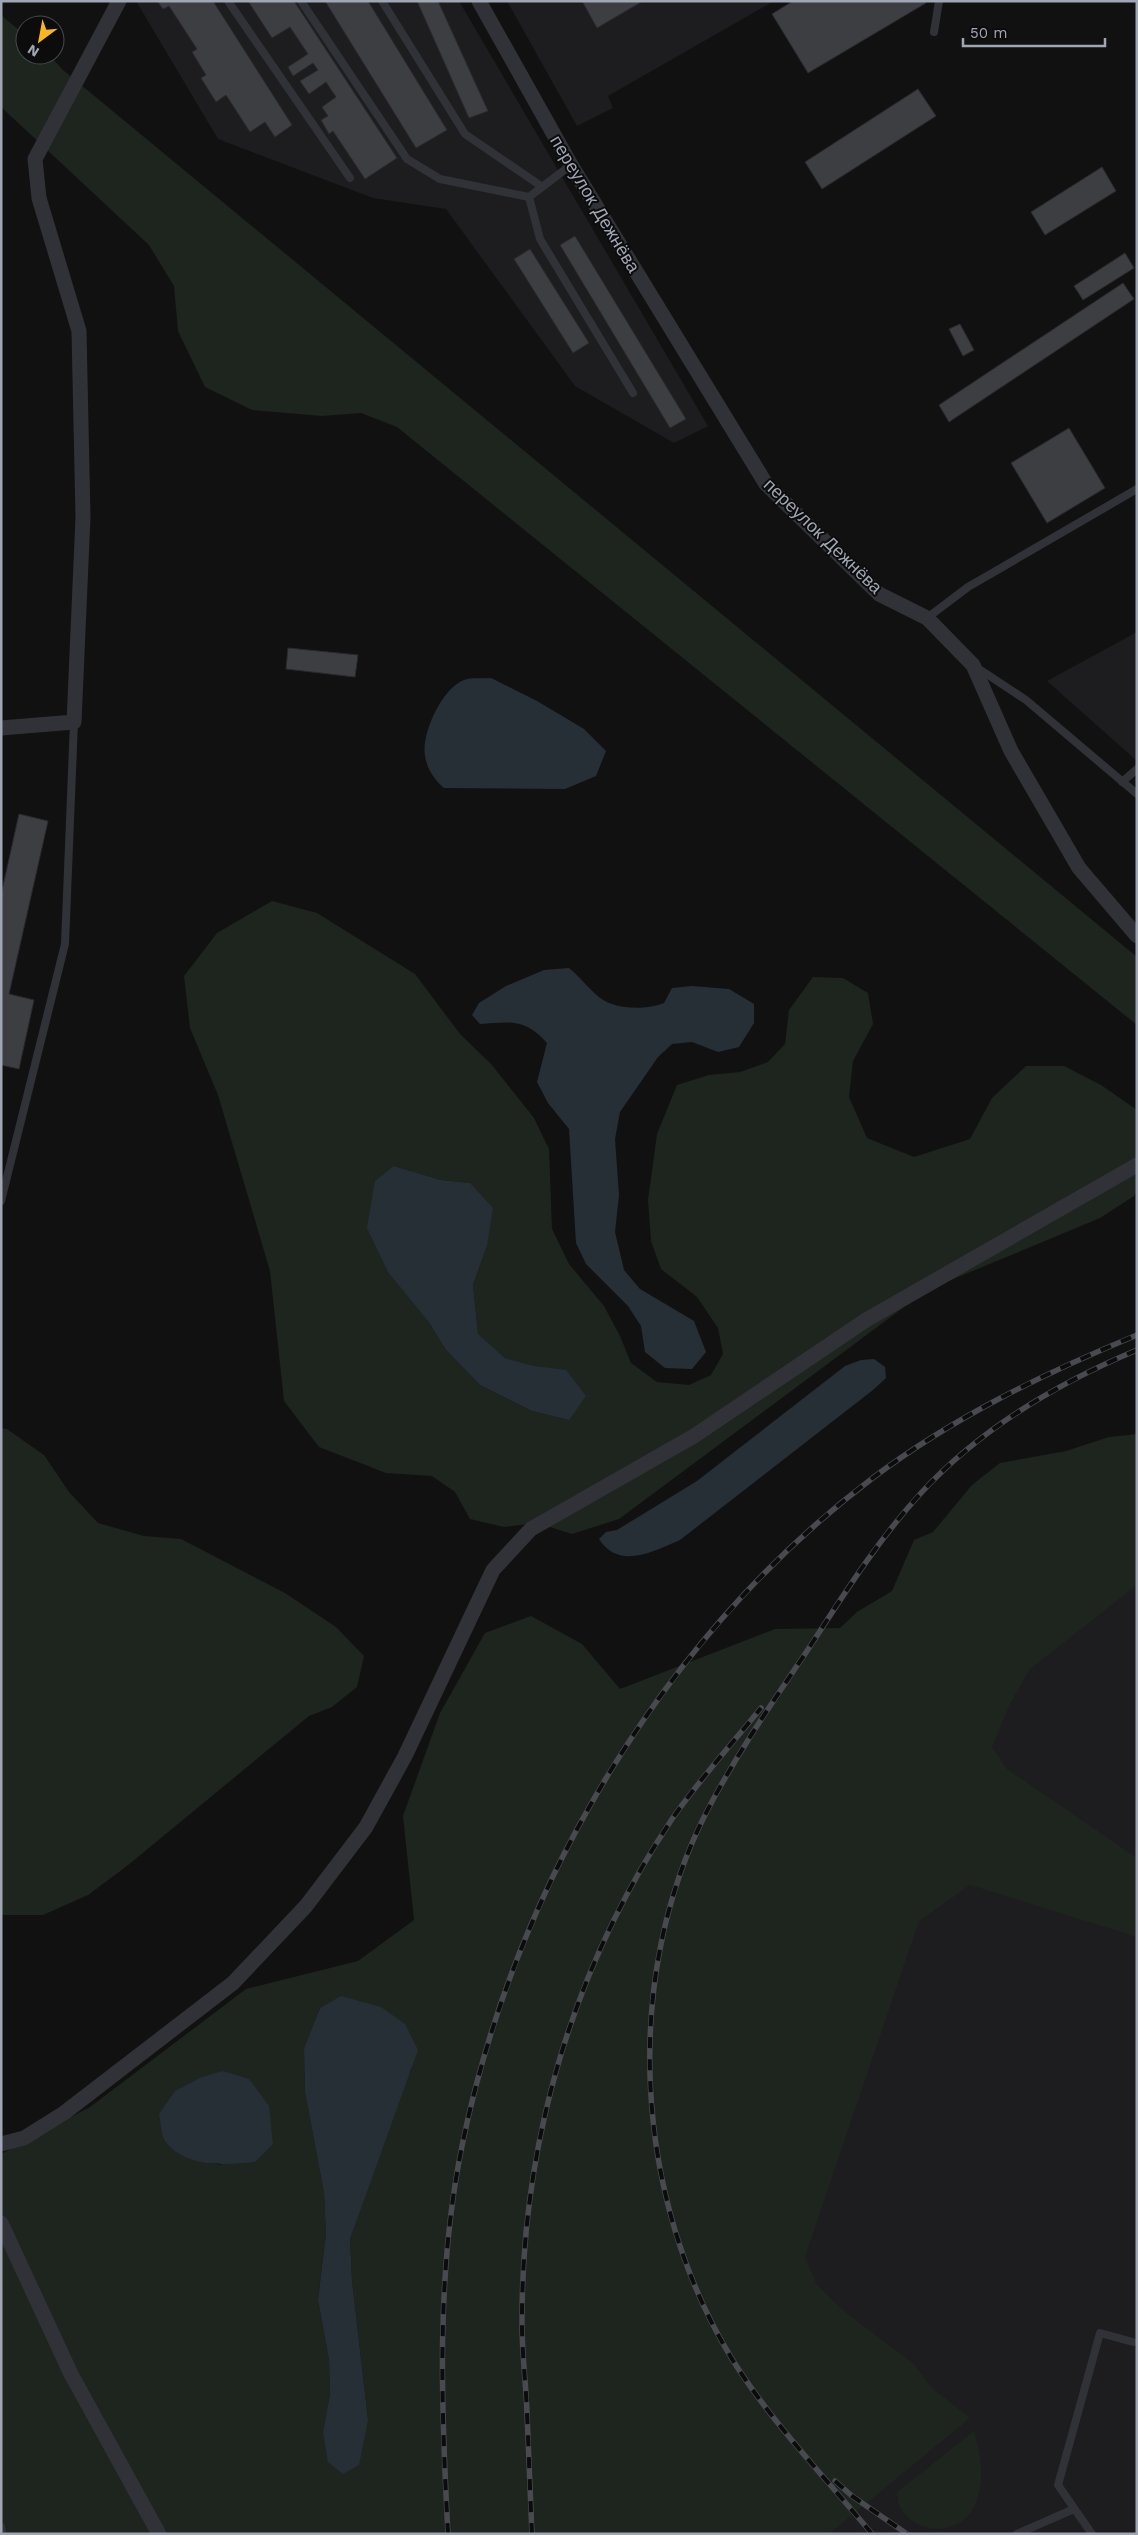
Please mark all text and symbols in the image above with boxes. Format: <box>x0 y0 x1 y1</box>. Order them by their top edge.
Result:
north arrow <box>15 15 65 65</box>
scale bar <box>963 15 1106 47</box>
text: 50 m <box>970 24 1007 42</box>
text: N <box>24 41 42 61</box>
street label: переулок Дежнёва <box>546 131 645 277</box>
street label: переулок Дежнёва <box>760 474 888 598</box>

